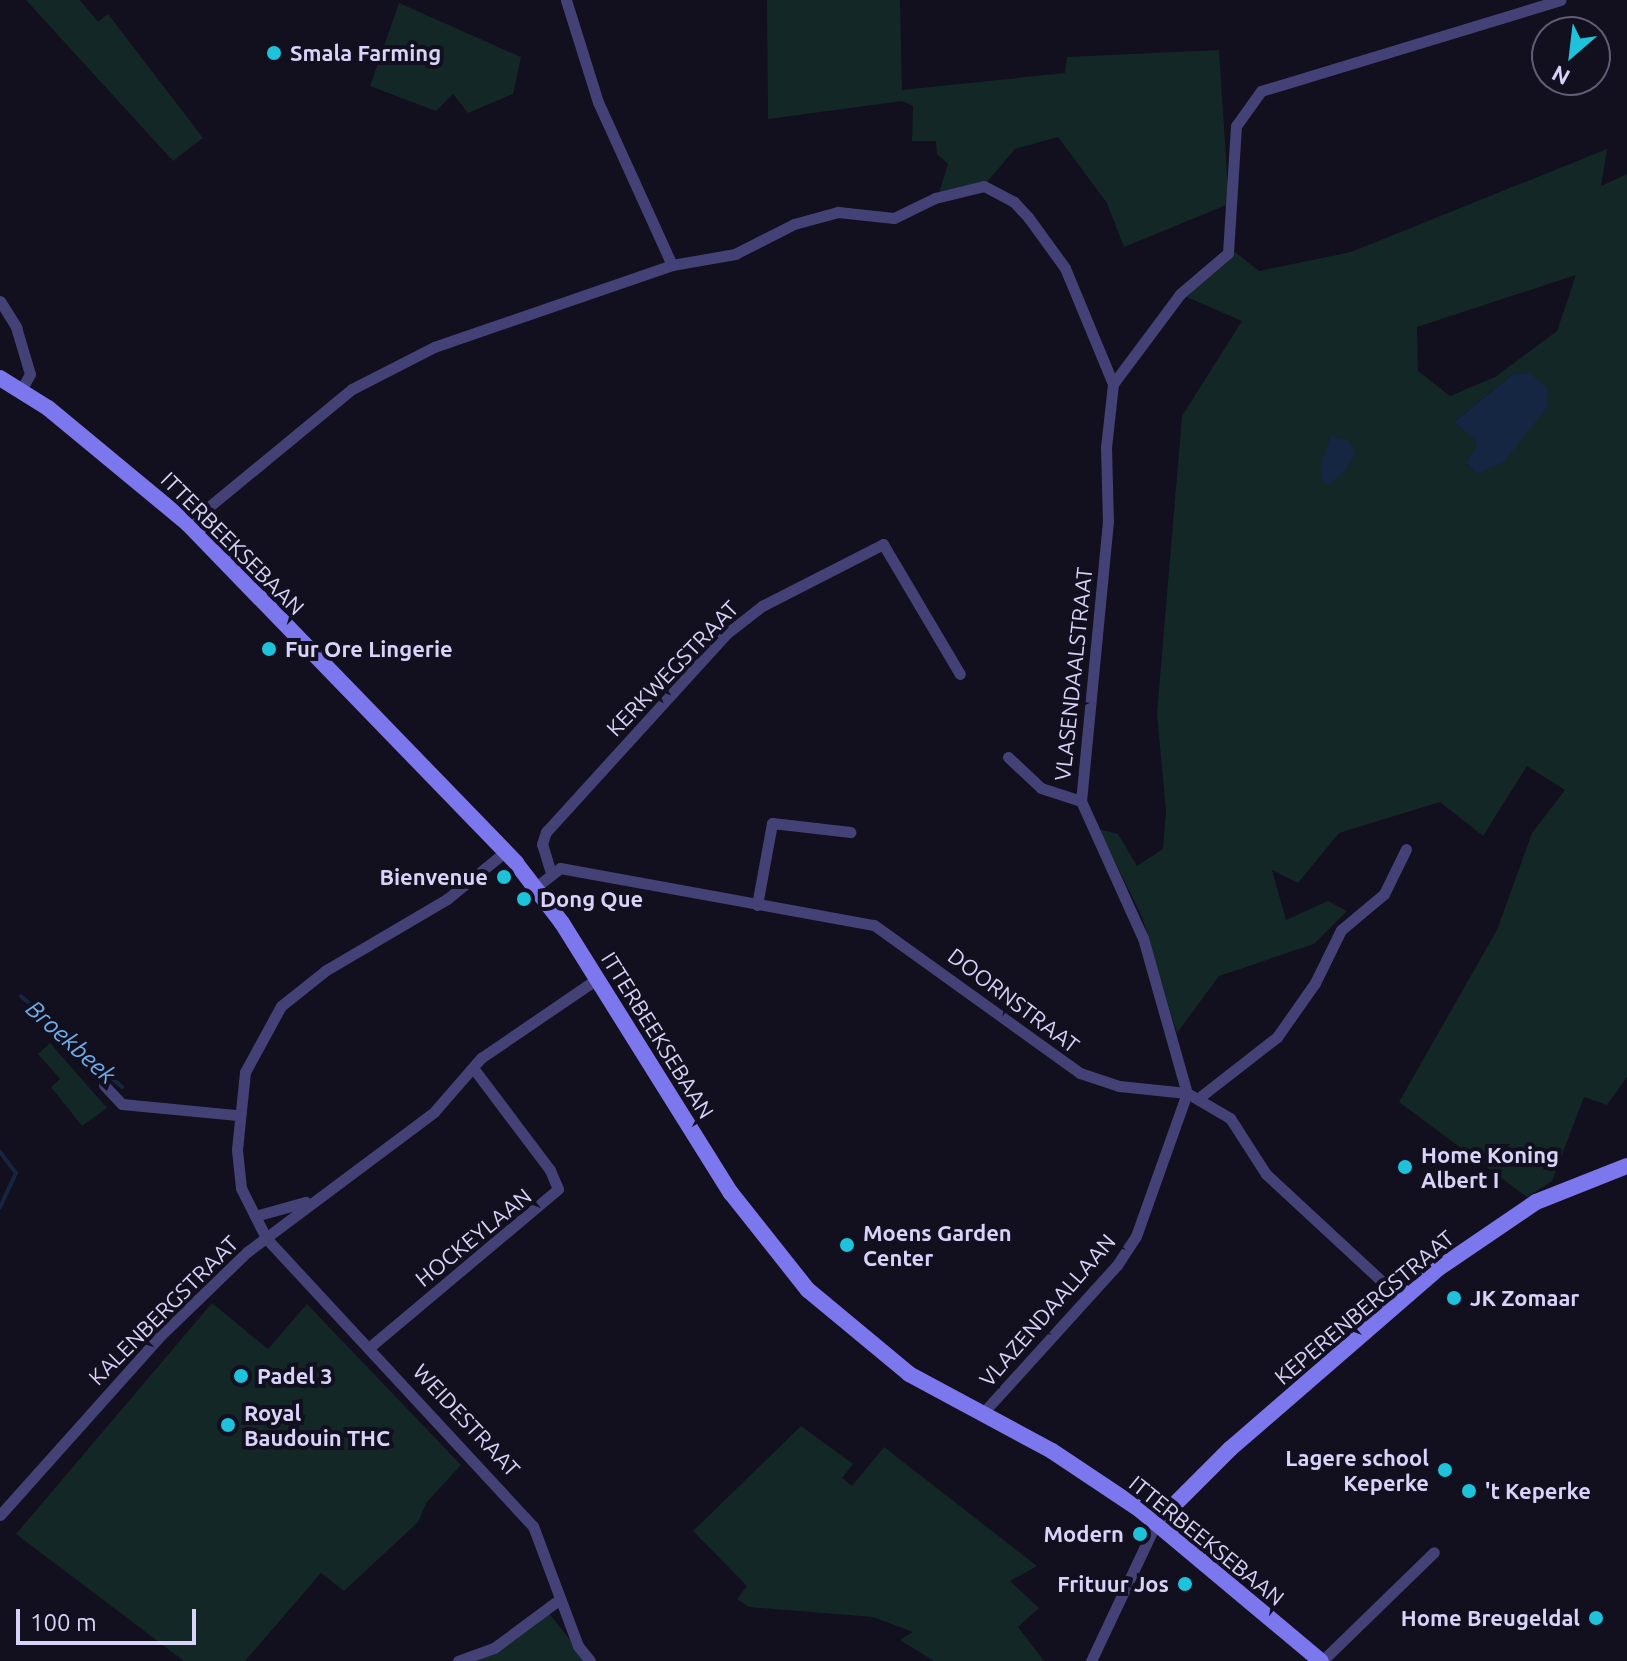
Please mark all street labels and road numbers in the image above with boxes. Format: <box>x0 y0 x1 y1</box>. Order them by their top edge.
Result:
street label: ITTERBEEKSEBAAN <box>156 466 310 620</box>
street label: VLASENDAALSTRAAT <box>1049 566 1097 782</box>
street label: KERKWEGSTRAAT <box>601 595 743 741</box>
street label: DOORNSTRAAT <box>943 942 1085 1058</box>
street label: ITTERBEEKSEBAAN <box>596 947 720 1123</box>
street label: HOCKEYLAAN <box>410 1182 536 1292</box>
street label: KEPERENBERGSTRAAT <box>1269 1224 1459 1390</box>
street label: VLAZENDAALLAAN <box>974 1228 1120 1392</box>
street label: KALENBERGSTRAAT <box>83 1230 243 1390</box>
street label: WEIDESTRAAT <box>408 1358 526 1482</box>
street label: ITTERBEEKSEBAAN <box>1124 1469 1290 1611</box>

